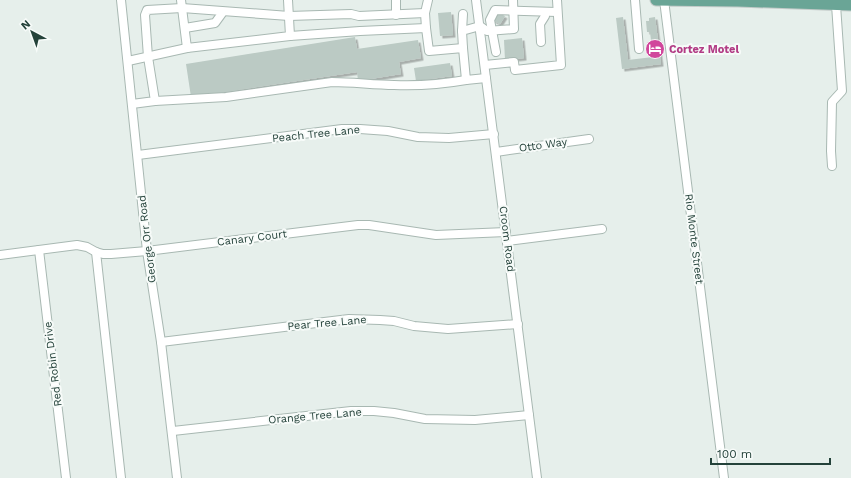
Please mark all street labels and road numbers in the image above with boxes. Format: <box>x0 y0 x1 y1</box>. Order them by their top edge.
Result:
street label: Peach Tree Lane <box>271 123 361 145</box>
street label: Otto Way <box>518 135 568 155</box>
street label: Rio Monte Street <box>682 193 706 285</box>
street label: George Orr Road <box>135 194 159 284</box>
street label: Croom Road <box>497 205 517 273</box>
street label: Canary Court <box>216 227 288 249</box>
street label: Pear Tree Lane <box>287 313 367 333</box>
street label: Red Robin Drive <box>41 321 65 407</box>
street label: Orange Tree Lane <box>268 405 362 427</box>

